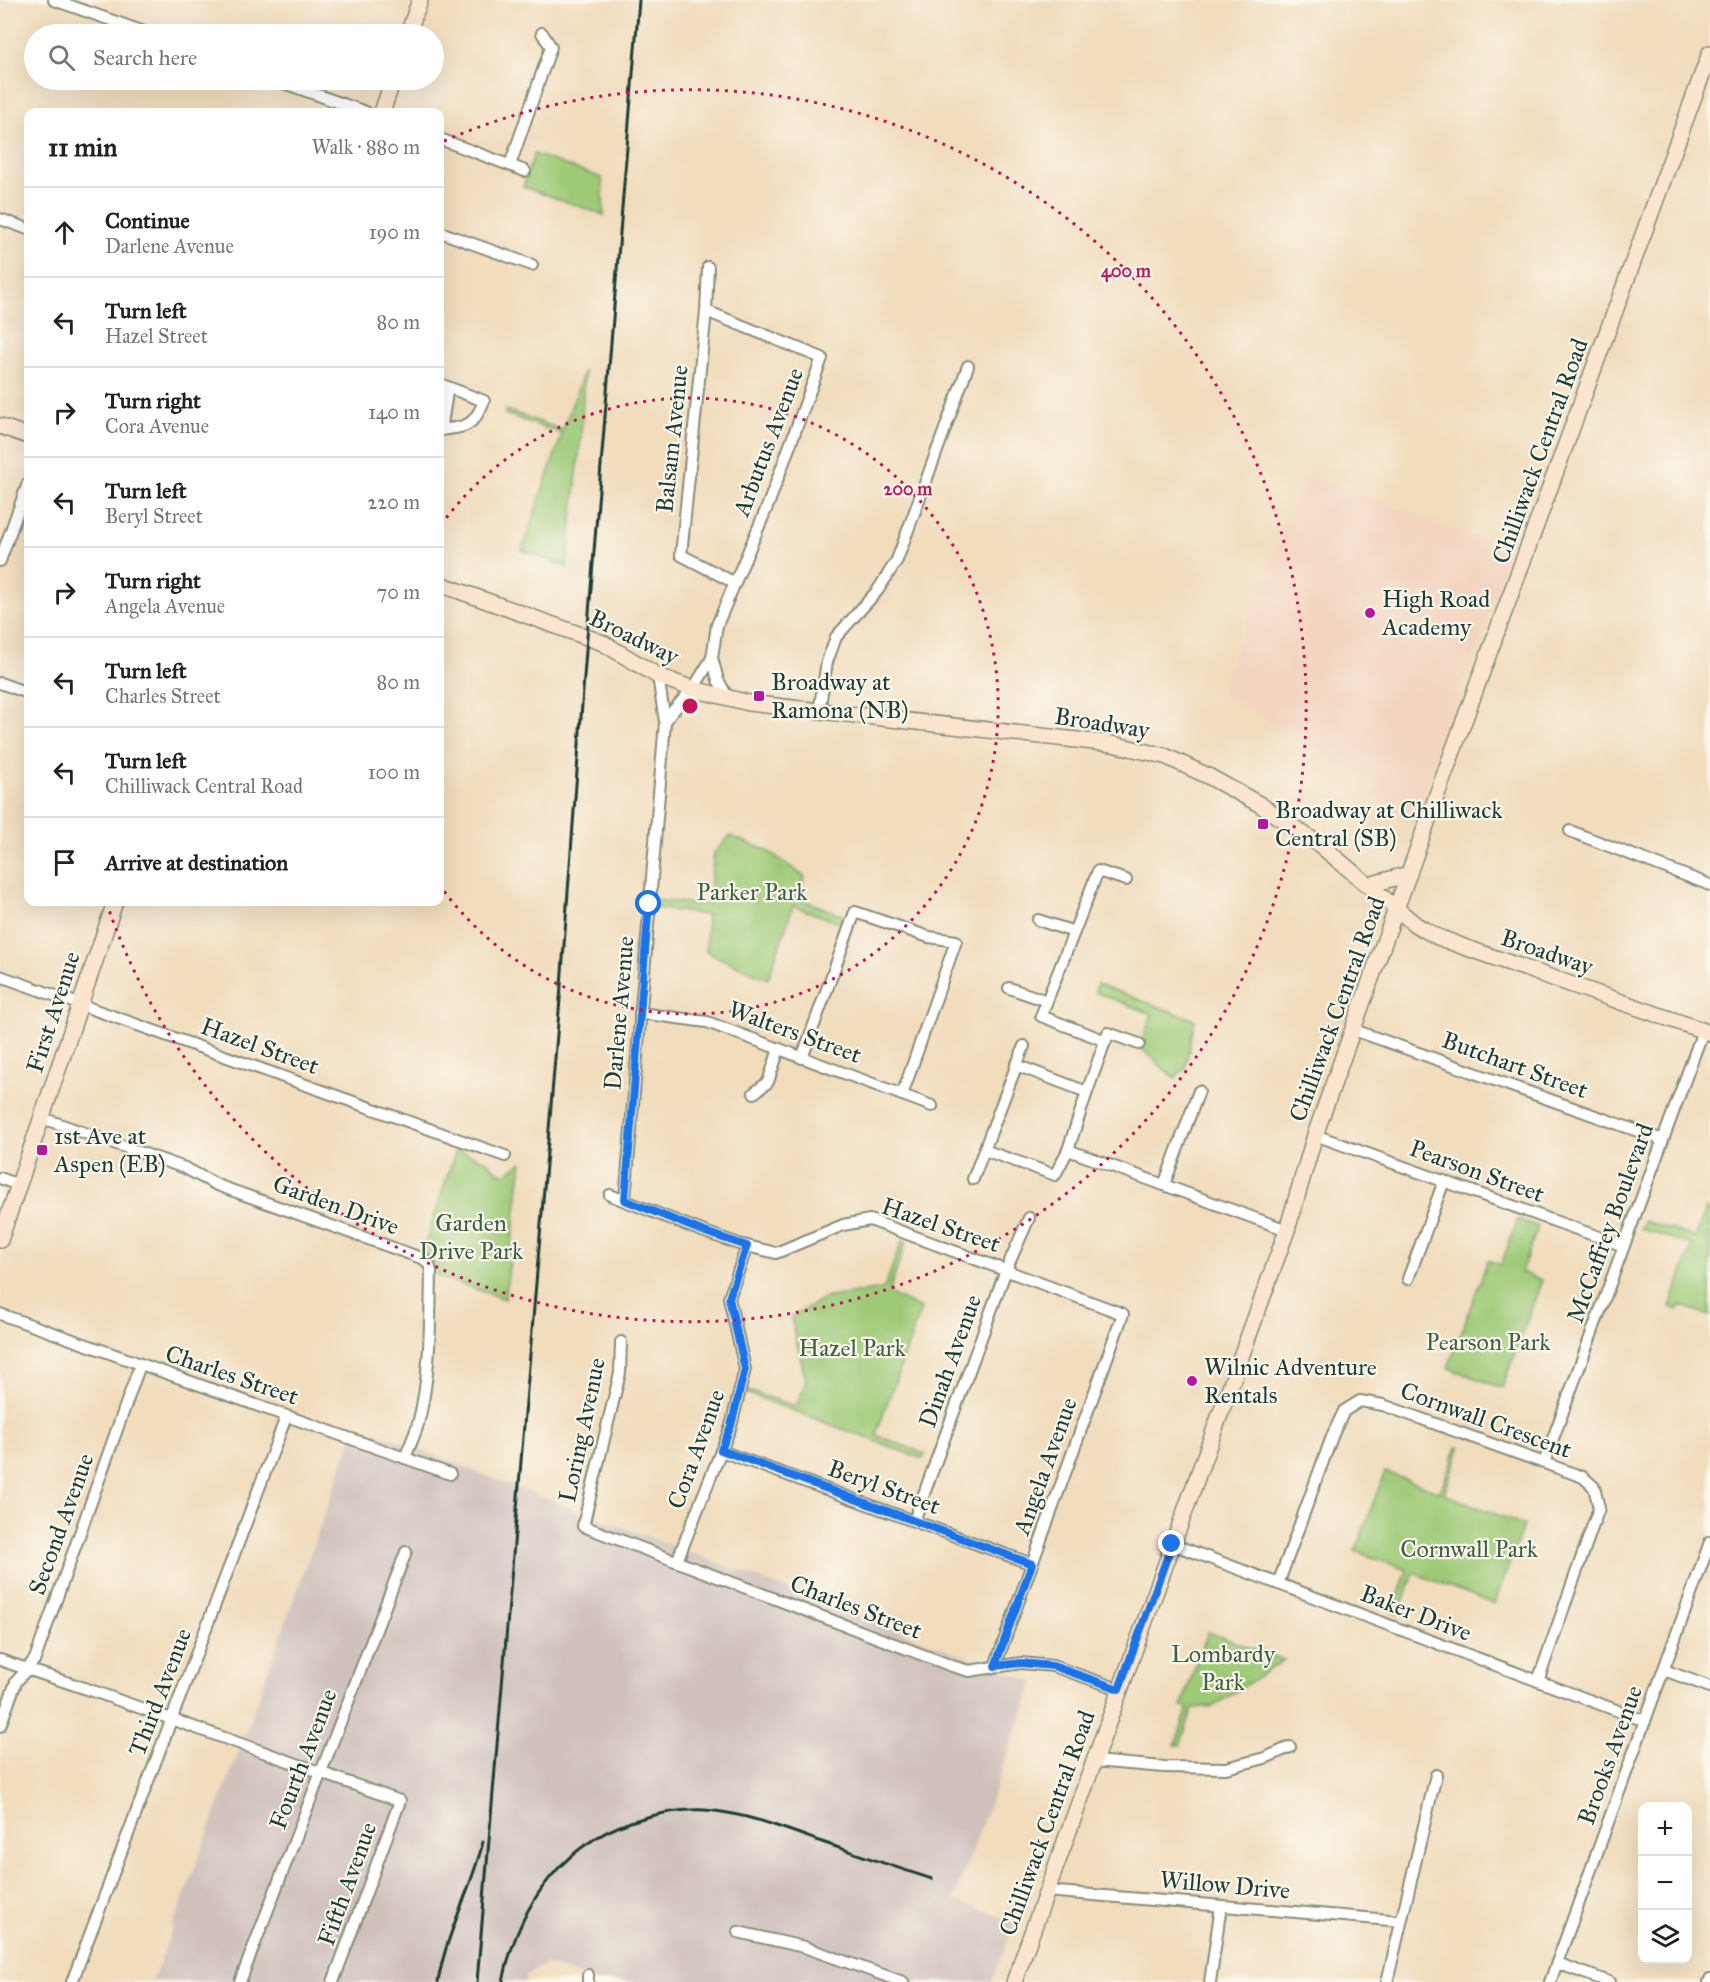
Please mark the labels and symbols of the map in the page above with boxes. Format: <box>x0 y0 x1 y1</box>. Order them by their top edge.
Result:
text: 400 m <box>1101 260 1152 283</box>
street label: Chilliwack Central Road <box>1485 334 1595 568</box>
street label: Balsam Avenue <box>649 363 695 515</box>
street label: Arbutus Avenue <box>726 363 810 521</box>
text: 200 m <box>884 478 933 500</box>
place label: High Road Academy <box>1381 584 1490 642</box>
street label: Broadway <box>584 603 684 672</box>
marker: High Road Academy <box>1363 606 1377 620</box>
place label: Broadway at Ramona (NB) <box>771 667 909 725</box>
marker: Broadway at Ramona (NB) <box>752 689 766 703</box>
centre of rings <box>680 696 700 716</box>
street label: Broadway <box>1052 701 1152 745</box>
place label: Broadway at Chilliwack Central (SB) <box>1275 795 1503 853</box>
marker: Broadway at Chilliwack Central (SB) <box>1256 817 1270 831</box>
park label: Parker Park <box>697 877 808 907</box>
route start <box>635 890 661 916</box>
street label: Chilliwack Central Road <box>1282 892 1392 1126</box>
street label: Broadway <box>1497 922 1598 982</box>
street label: Darlene Avenue <box>597 935 641 1091</box>
street label: First Avenue <box>19 948 87 1076</box>
street label: Walters Street <box>724 994 866 1070</box>
street label: Hazel Street <box>197 1011 324 1081</box>
street label: Butchart Street <box>1438 1025 1593 1105</box>
street label: McCaffrey Boulevard <box>1560 1119 1660 1327</box>
place label: 1st Ave at Aspen (EB) <box>53 1121 166 1179</box>
street label: Pearson Street <box>1406 1133 1549 1209</box>
marker: 1st Ave at Aspen (EB) <box>35 1143 49 1157</box>
street label: Garden Drive <box>269 1168 403 1242</box>
street label: Hazel Street <box>878 1191 1005 1259</box>
park label: Garden Drive Park <box>419 1208 524 1266</box>
street label: Dinah Avenue <box>912 1290 988 1432</box>
park label: Pearson Park <box>1426 1327 1551 1357</box>
park label: Hazel Park <box>798 1333 906 1363</box>
street label: Charles Street <box>162 1338 303 1412</box>
place label: Wilnic Adventure Rentals <box>1204 1352 1377 1410</box>
street label: Loring Avenue <box>552 1355 612 1505</box>
marker: Wilnic Adventure Rentals <box>1185 1374 1199 1388</box>
street label: Cornwall Crescent <box>1396 1375 1576 1465</box>
street label: Cora Avenue <box>661 1385 731 1513</box>
street label: Angela Avenue <box>1006 1393 1084 1540</box>
street label: Second Avenue <box>22 1449 100 1599</box>
street label: Beryl Street <box>824 1453 945 1521</box>
route end <box>1158 1530 1184 1556</box>
park label: Cornwall Park <box>1400 1534 1539 1564</box>
street label: Charles Street <box>786 1568 927 1646</box>
street label: Baker Drive <box>1356 1578 1476 1648</box>
street label: Third Avenue <box>122 1624 198 1760</box>
park label: Lombardy Park <box>1171 1639 1276 1697</box>
street label: Brooks Avenue <box>1571 1681 1649 1829</box>
street label: Fourth Avenue <box>262 1684 344 1834</box>
street label: Chilliwack Central Road <box>992 1706 1102 1940</box>
street label: Fifth Avenue <box>311 1818 383 1950</box>
street label: Willow Drive <box>1159 1864 1291 1906</box>

